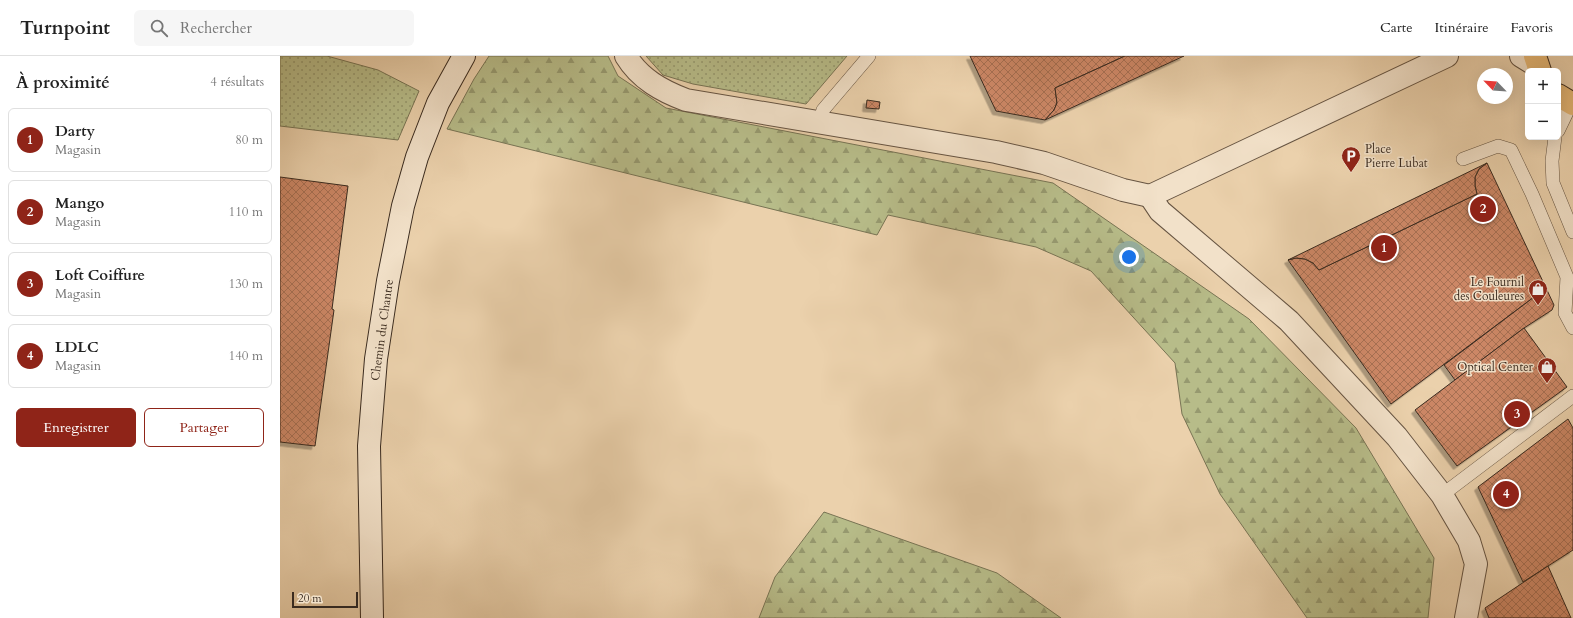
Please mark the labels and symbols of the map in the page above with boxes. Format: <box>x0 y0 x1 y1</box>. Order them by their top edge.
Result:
north arrow <box>1477 68 1513 104</box>
place label: Place Pierre Lubat <box>1365 141 1428 171</box>
parking icon: Place Pierre Lubat <box>1340 145 1362 173</box>
pin: 2 <box>1470 194 1496 224</box>
pin: 1 <box>1371 233 1397 263</box>
your location <box>1119 247 1139 267</box>
place label: Le Fournil des Couleures <box>1454 274 1524 304</box>
street label: Chemin du Chantre <box>367 278 397 382</box>
shop icon: Le Fournil des Couleures <box>1527 278 1549 306</box>
shop icon: Optical Center <box>1536 356 1558 384</box>
place label: Optical Center <box>1457 359 1534 375</box>
pin: 3 <box>1504 399 1530 429</box>
pin: 4 <box>1493 479 1519 509</box>
scale bar <box>292 590 358 609</box>

